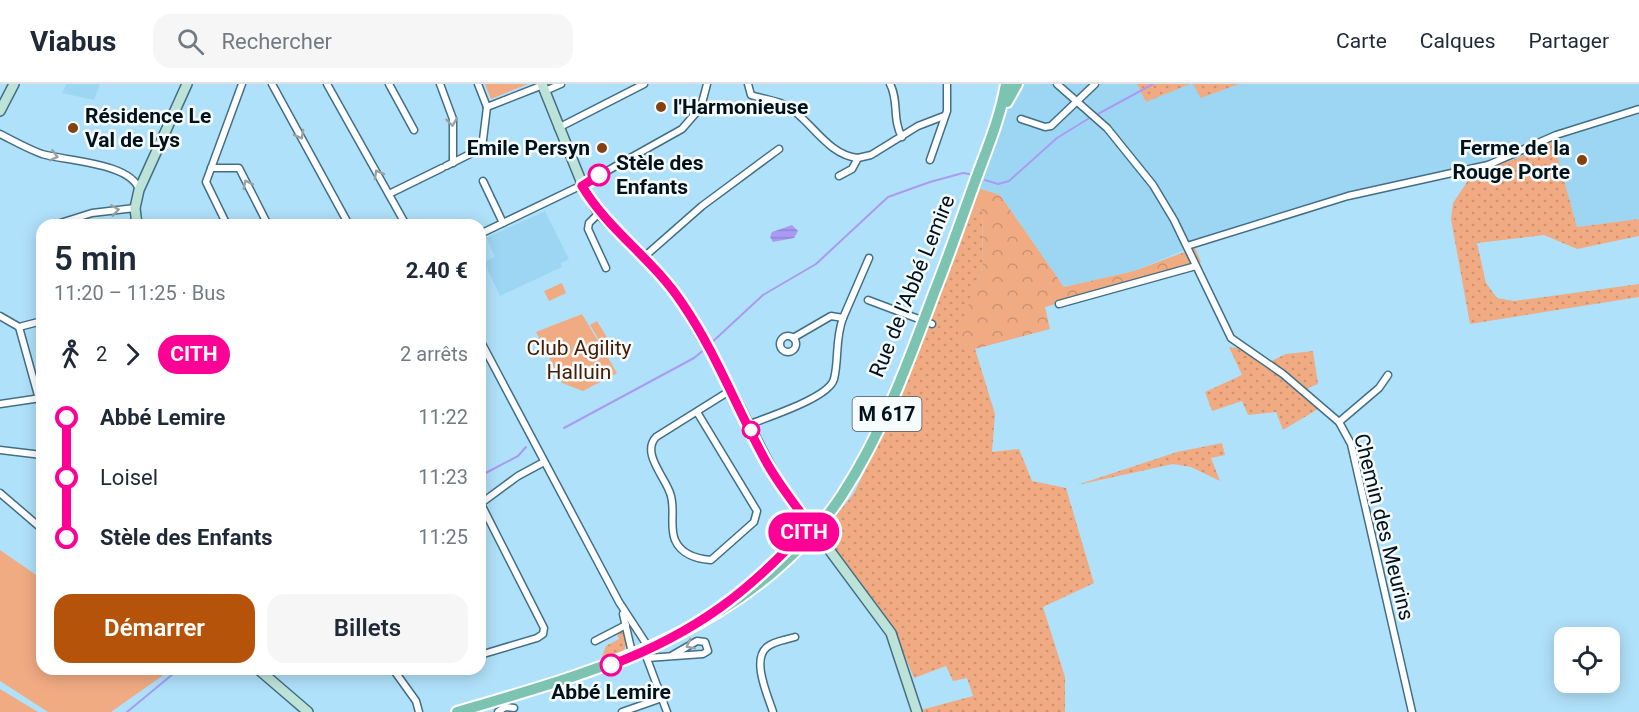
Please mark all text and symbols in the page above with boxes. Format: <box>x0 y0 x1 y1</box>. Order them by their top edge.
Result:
search box <box>153 14 573 68</box>
text: Viabus <box>30 25 117 58</box>
icon: search <box>174 25 207 58</box>
text: Rechercher <box>222 29 332 54</box>
text: Carte <box>1336 29 1387 53</box>
text: Calques <box>1420 29 1495 53</box>
text: Partager <box>1528 29 1609 53</box>
place label: l'Harmonieuse <box>673 95 808 119</box>
marker: l'Harmonieuse <box>654 100 668 114</box>
place label: Résidence Le Val de Lys <box>85 104 211 152</box>
one-way arrow <box>445 118 457 127</box>
marker: Résidence Le Val de Lys <box>66 121 80 135</box>
one-way arrow <box>293 129 304 139</box>
place label: Emile Persyn <box>467 136 590 160</box>
place label: Ferme de la Rouge Porte <box>1452 136 1570 184</box>
marker: Emile Persyn <box>595 141 609 155</box>
one-way arrow <box>49 149 59 162</box>
place label: Stèle des Enfants <box>616 151 704 199</box>
marker: Ferme de la Rouge Porte <box>1575 153 1589 167</box>
marker: Stèle des Enfants <box>588 164 610 186</box>
one-way arrow <box>374 170 385 180</box>
one-way arrow <box>243 179 255 190</box>
street label: Rue de l'Abbé Lemire <box>864 191 960 381</box>
one-way arrow <box>110 204 119 216</box>
text: 5 min <box>54 239 137 278</box>
text: 2.40 € <box>406 258 468 283</box>
text: 11:20 – 11:25 · Bus <box>54 281 226 305</box>
park label: Club Agility Halluin <box>527 336 632 384</box>
icon: walk <box>54 338 87 371</box>
icon: forward <box>116 338 149 371</box>
text: 2 <box>96 342 107 366</box>
text: CITH <box>170 342 218 366</box>
text: 2 arrêts <box>400 342 468 366</box>
road number: M 617 <box>852 397 922 431</box>
text: Abbé Lemire <box>100 405 225 430</box>
text: 11:22 <box>418 405 468 429</box>
unlabelled marker <box>742 421 760 439</box>
street label: Chemin des Meurins <box>1349 431 1419 623</box>
text: Loisel <box>100 465 158 490</box>
text: 11:23 <box>418 465 468 489</box>
line badge: CITH <box>762 512 846 552</box>
text: CITH <box>780 520 828 544</box>
text: Stèle des Enfants <box>100 525 273 550</box>
text: 11:25 <box>418 525 468 549</box>
button: Démarrer <box>54 594 255 663</box>
button: Billets <box>267 594 468 663</box>
map controls <box>1554 627 1620 693</box>
button: locate <box>1554 627 1620 693</box>
one-way arrow <box>686 638 697 650</box>
marker: Abbé Lemire <box>600 654 622 676</box>
place label: Abbé Lemire <box>551 680 671 704</box>

